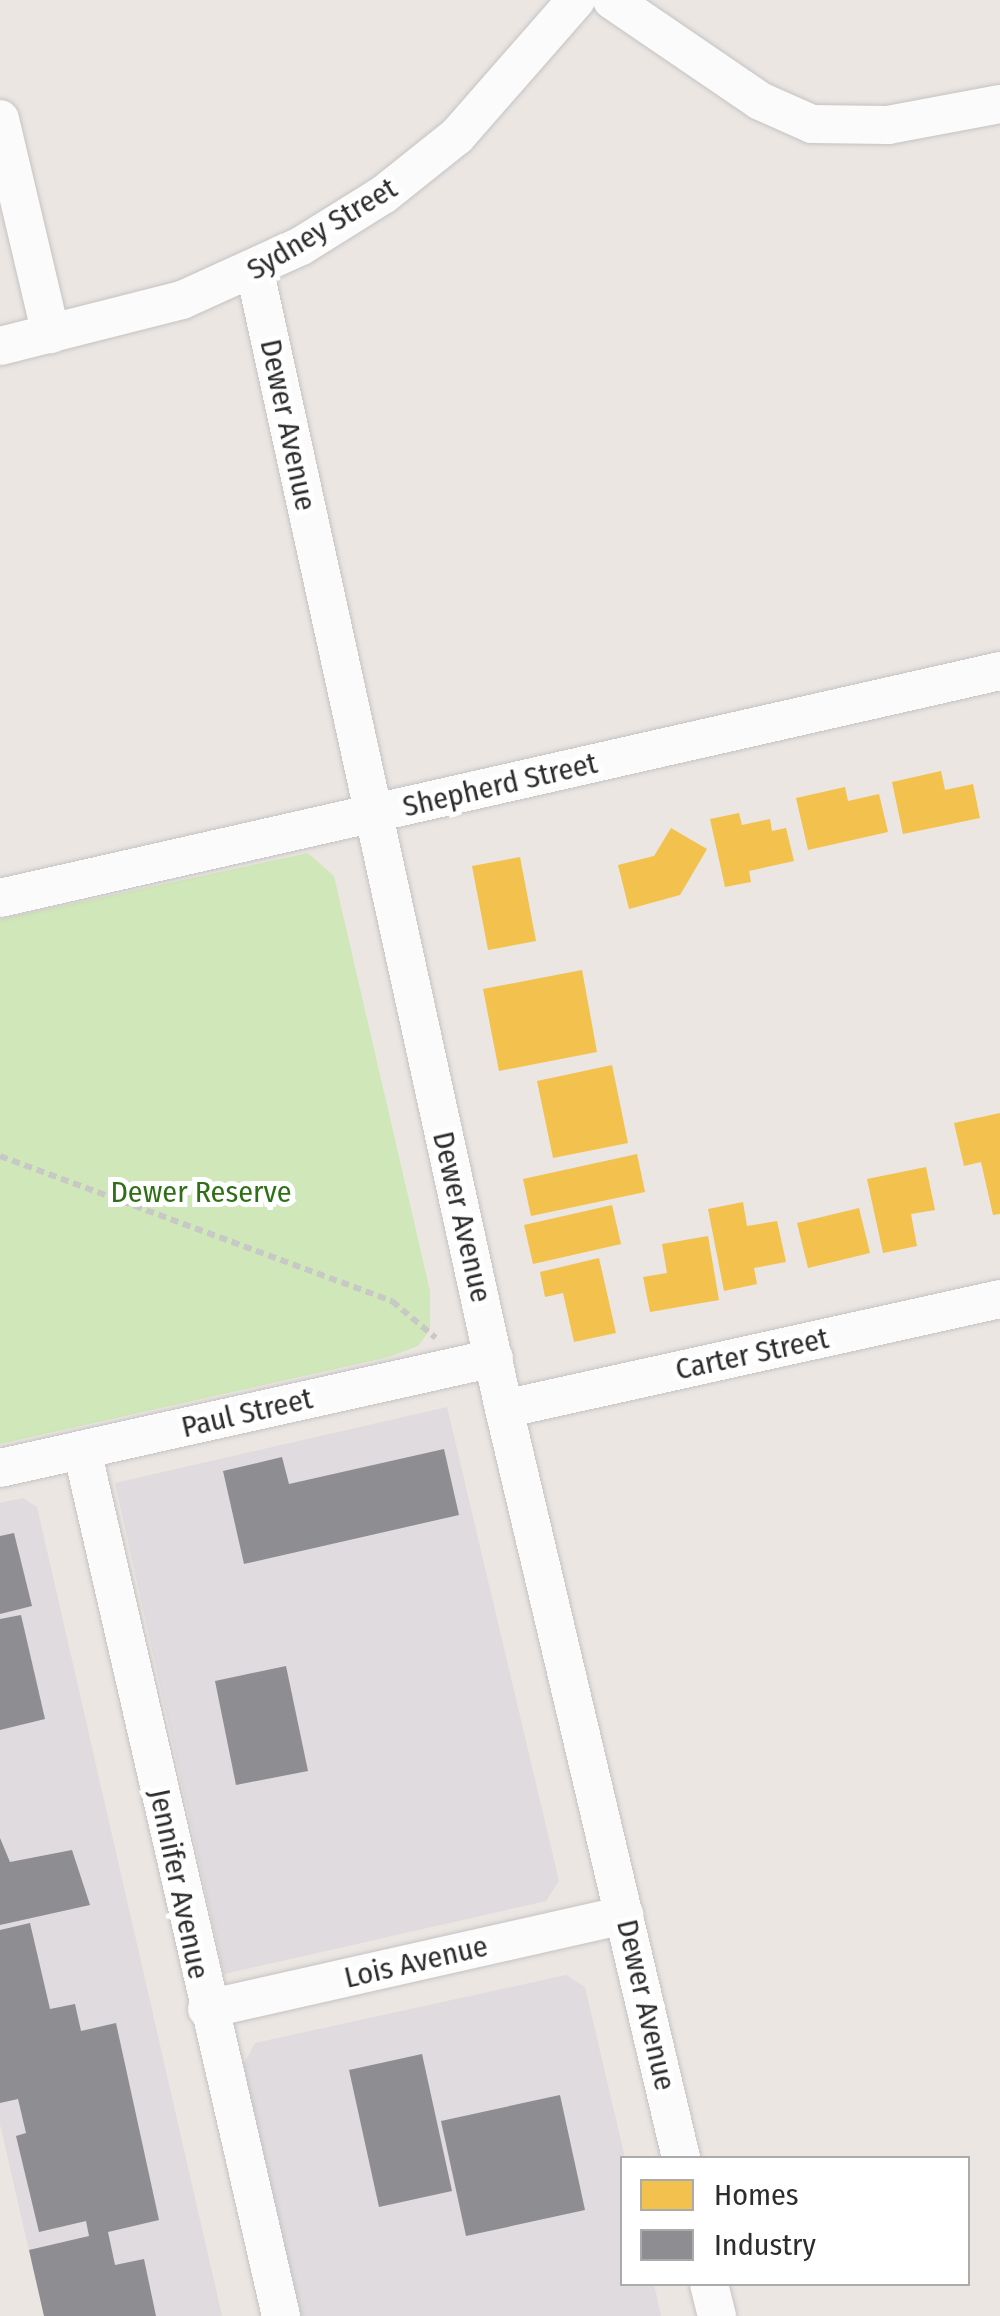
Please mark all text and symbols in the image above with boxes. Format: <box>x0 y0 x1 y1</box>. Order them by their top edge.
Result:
street label: Sydney Street <box>240 170 404 288</box>
street label: Dewer Avenue <box>252 336 324 514</box>
street label: Shepherd Street <box>399 745 601 825</box>
street label: Dewer Avenue <box>425 1128 499 1306</box>
park label: Dewer Reserve <box>110 1174 292 1210</box>
street label: Carter Street <box>672 1320 832 1388</box>
street label: Paul Street <box>178 1380 316 1446</box>
street label: Jennifer Avenue <box>141 1786 217 1982</box>
street label: Dewer Avenue <box>609 1916 683 2094</box>
street label: Lois Avenue <box>341 1928 491 1996</box>
legend <box>620 2156 970 2286</box>
text: Homes <box>714 2177 799 2213</box>
text: Industry <box>714 2227 816 2263</box>

